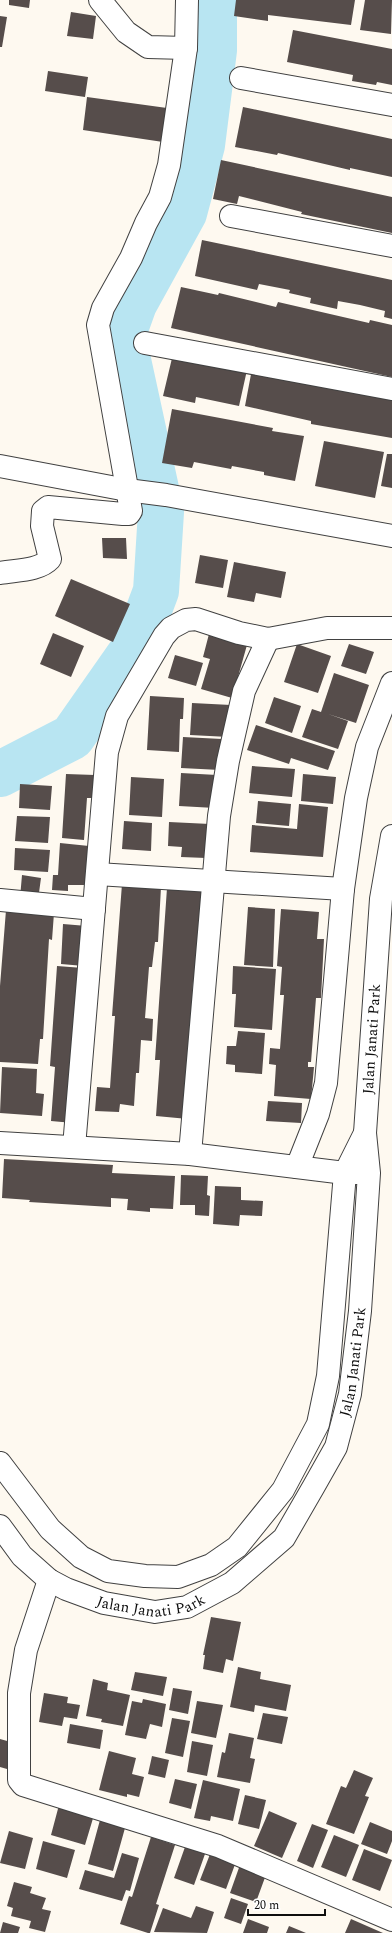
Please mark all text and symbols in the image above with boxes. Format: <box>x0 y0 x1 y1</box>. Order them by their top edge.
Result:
street label: Jalan Janati Park <box>356 983 387 1095</box>
street label: Jalan Janati Park <box>333 1306 372 1419</box>
street label: Jalan Janati Park <box>93 1588 209 1623</box>
scale bar <box>248 1891 325 1917</box>
text: 20 m <box>254 1896 279 1915</box>

